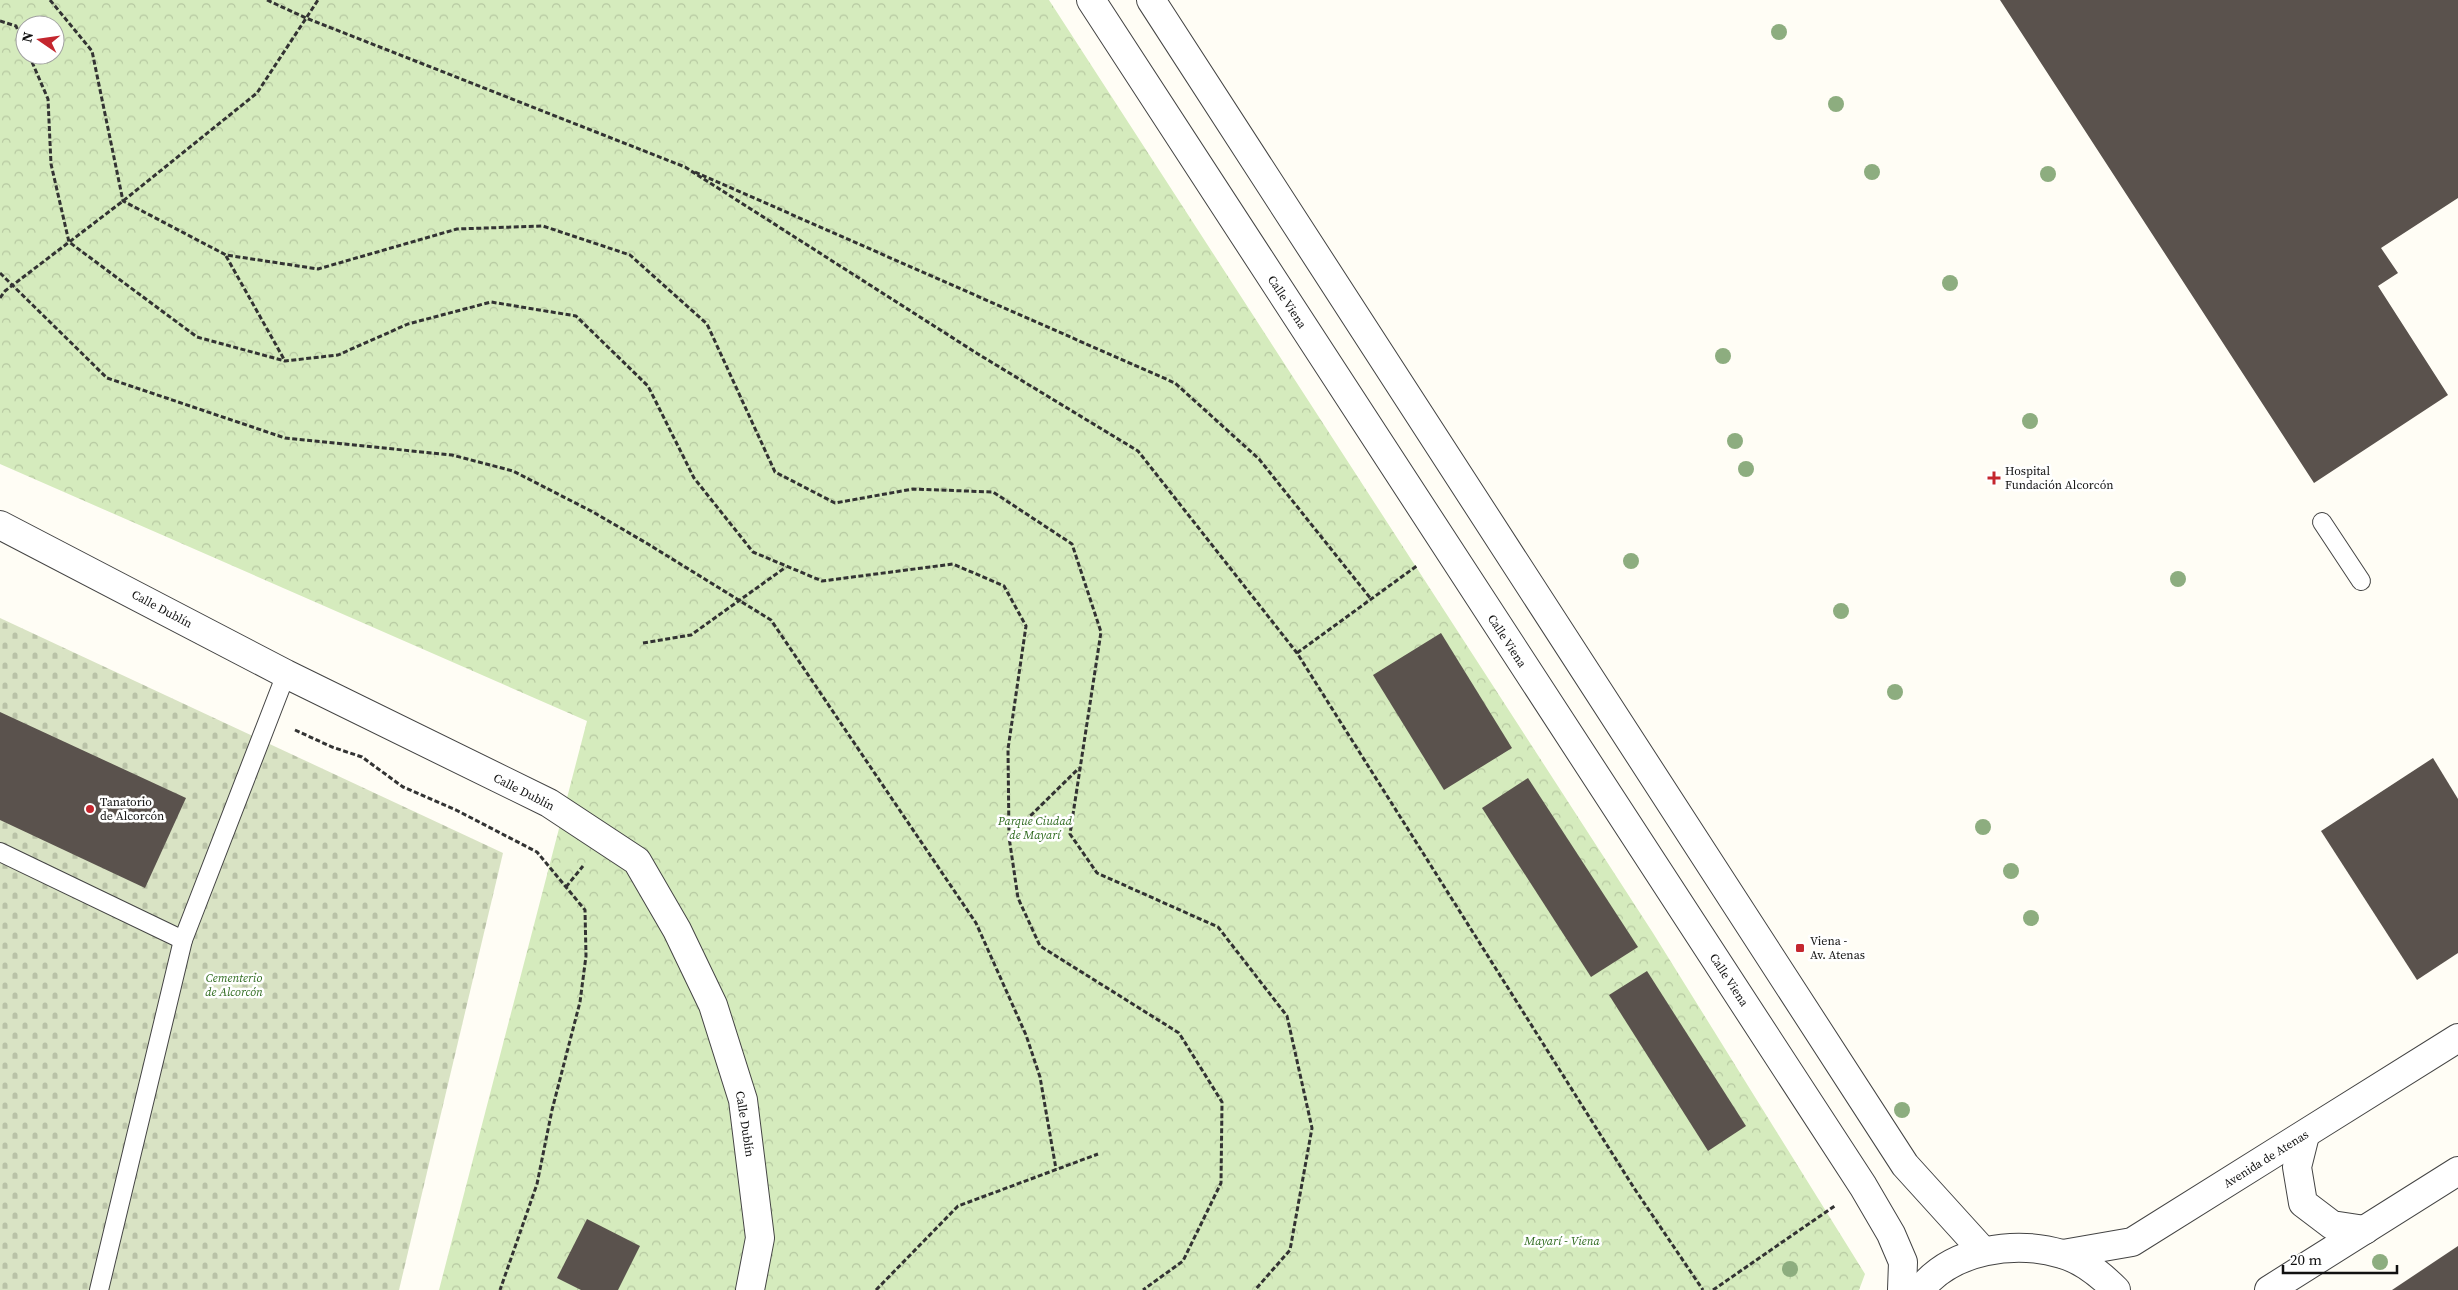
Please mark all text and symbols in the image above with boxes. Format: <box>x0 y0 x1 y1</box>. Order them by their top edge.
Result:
north arrow <box>15 15 65 65</box>
text: N <box>16 30 38 44</box>
street label: Calle Viena <box>1264 272 1311 332</box>
place label: Hospital Fundación Alcorcón <box>2005 463 2114 493</box>
marker: Hospital Fundación Alcorcón <box>1987 471 2001 485</box>
street label: Calle Dublín <box>129 586 195 632</box>
street label: Calle Viena <box>1484 611 1531 671</box>
street label: Calle Dublín <box>491 770 557 814</box>
place label: Tanatorio de Alcorcón <box>100 794 164 824</box>
marker: Tanatorio de Alcorcón <box>84 803 96 815</box>
park label: Parque Ciudad de Mayarí <box>997 813 1073 843</box>
place label: Viena - Av. Atenas <box>1810 933 1865 963</box>
marker: Viena - Av. Atenas <box>1794 942 1806 954</box>
street label: Calle Viena <box>1706 950 1753 1010</box>
park label: Cementerio de Alcorcón <box>205 970 263 1000</box>
street label: Calle Dublín <box>732 1090 758 1158</box>
street label: Avenida de Atenas <box>2220 1126 2312 1192</box>
park label: Mayarí - Viena <box>1523 1233 1600 1249</box>
scale bar <box>2283 1242 2397 1274</box>
text: 20 m <box>2290 1249 2322 1270</box>

